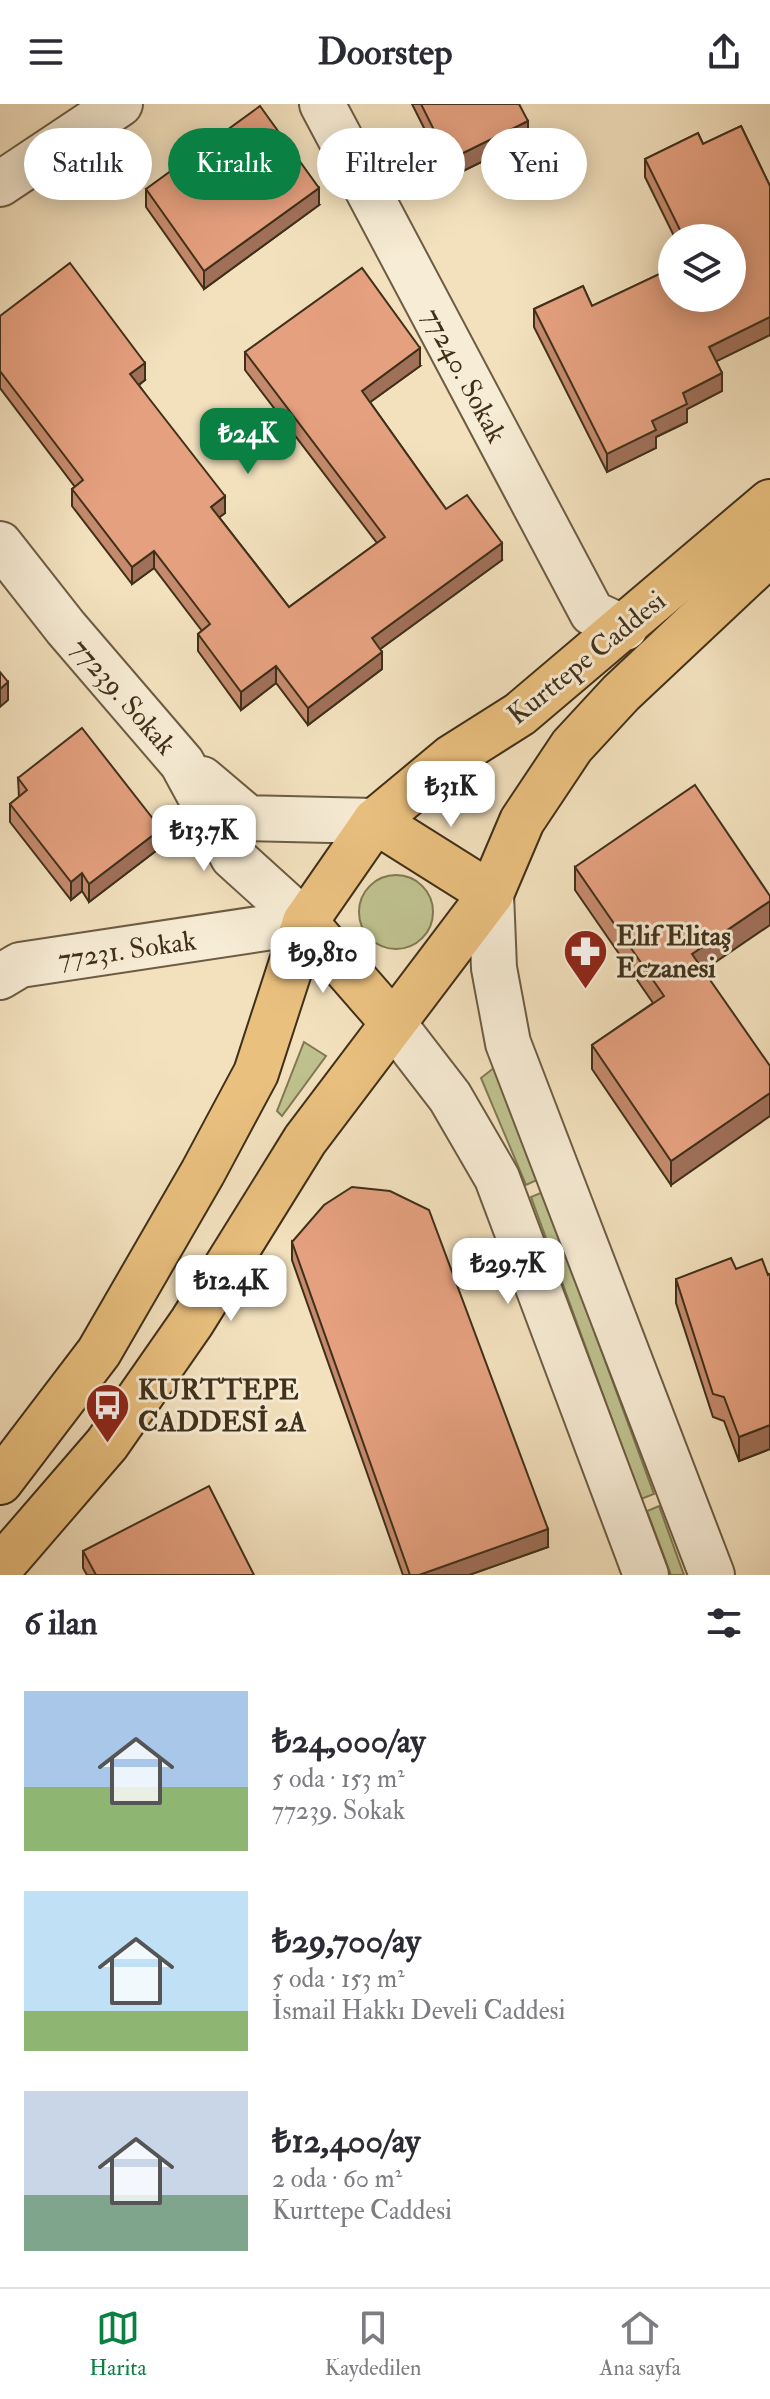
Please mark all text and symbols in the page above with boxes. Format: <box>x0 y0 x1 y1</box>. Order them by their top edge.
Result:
icon: menu <box>24 30 68 74</box>
text: Doorstep <box>318 30 452 75</box>
icon: share <box>702 30 746 74</box>
chip: Satılık <box>24 128 152 200</box>
chip: Kiralık <box>168 128 301 200</box>
chip: Filtreler <box>317 128 465 200</box>
chip: Yeni <box>481 128 587 200</box>
map controls <box>658 224 746 312</box>
button: layers <box>658 224 746 312</box>
street label: 77240. Sokak <box>414 302 514 450</box>
pin: ₺24K <box>201 408 295 476</box>
text: ₺24K <box>218 418 278 450</box>
street label: Kurttepe Caddesi <box>501 584 673 733</box>
street label: 77239. Sokak <box>63 631 183 763</box>
pin: ₺31K <box>404 761 498 829</box>
text: ₺31K <box>425 771 477 803</box>
pin: ₺13.7K <box>139 805 269 873</box>
text: ₺13.7K <box>170 815 238 847</box>
place label: Elif Elitaş Eczanesi <box>616 919 731 986</box>
street label: 77231. Sokak <box>56 923 199 977</box>
pin: ₺9,810 <box>258 927 388 995</box>
pharmacy icon: Elif Elitaş Eczanesi <box>561 927 609 990</box>
text: ₺9,810 <box>288 937 358 969</box>
pin: ₺29.7K <box>443 1238 573 1306</box>
text: ₺29.7K <box>470 1248 546 1280</box>
pin: ₺12.4K <box>166 1255 296 1323</box>
text: ₺12.4K <box>194 1265 268 1297</box>
place label: KURTTEPE CADDESİ 2A <box>138 1373 306 1440</box>
bus stop icon: KURTTEPE CADDESİ 2A <box>83 1381 131 1444</box>
icon: filters <box>702 1601 746 1645</box>
text: 6 ilan <box>24 1602 98 1645</box>
text: ₺24,000/ay <box>272 1720 426 1763</box>
icon: home <box>88 1723 184 1819</box>
text: 5 oda · 153 m² <box>272 1763 405 1795</box>
text: 77239. Sokak <box>272 1795 405 1827</box>
text: ₺29,700/ay <box>272 1920 421 1963</box>
icon: home <box>88 1923 184 2019</box>
text: 5 oda · 153 m² <box>272 1963 405 1995</box>
text: İsmail Hakkı Develi Caddesi <box>272 1995 565 2027</box>
text: ₺12,400/ay <box>272 2120 420 2163</box>
icon: home <box>88 2123 184 2219</box>
text: 2 oda · 60 m² <box>272 2163 402 2195</box>
text: Kurttepe Caddesi <box>272 2195 452 2227</box>
tab: Harita <box>89 2306 146 2382</box>
tab: Kaydedilen <box>325 2306 421 2382</box>
tab: Ana sayfa <box>600 2306 681 2382</box>

